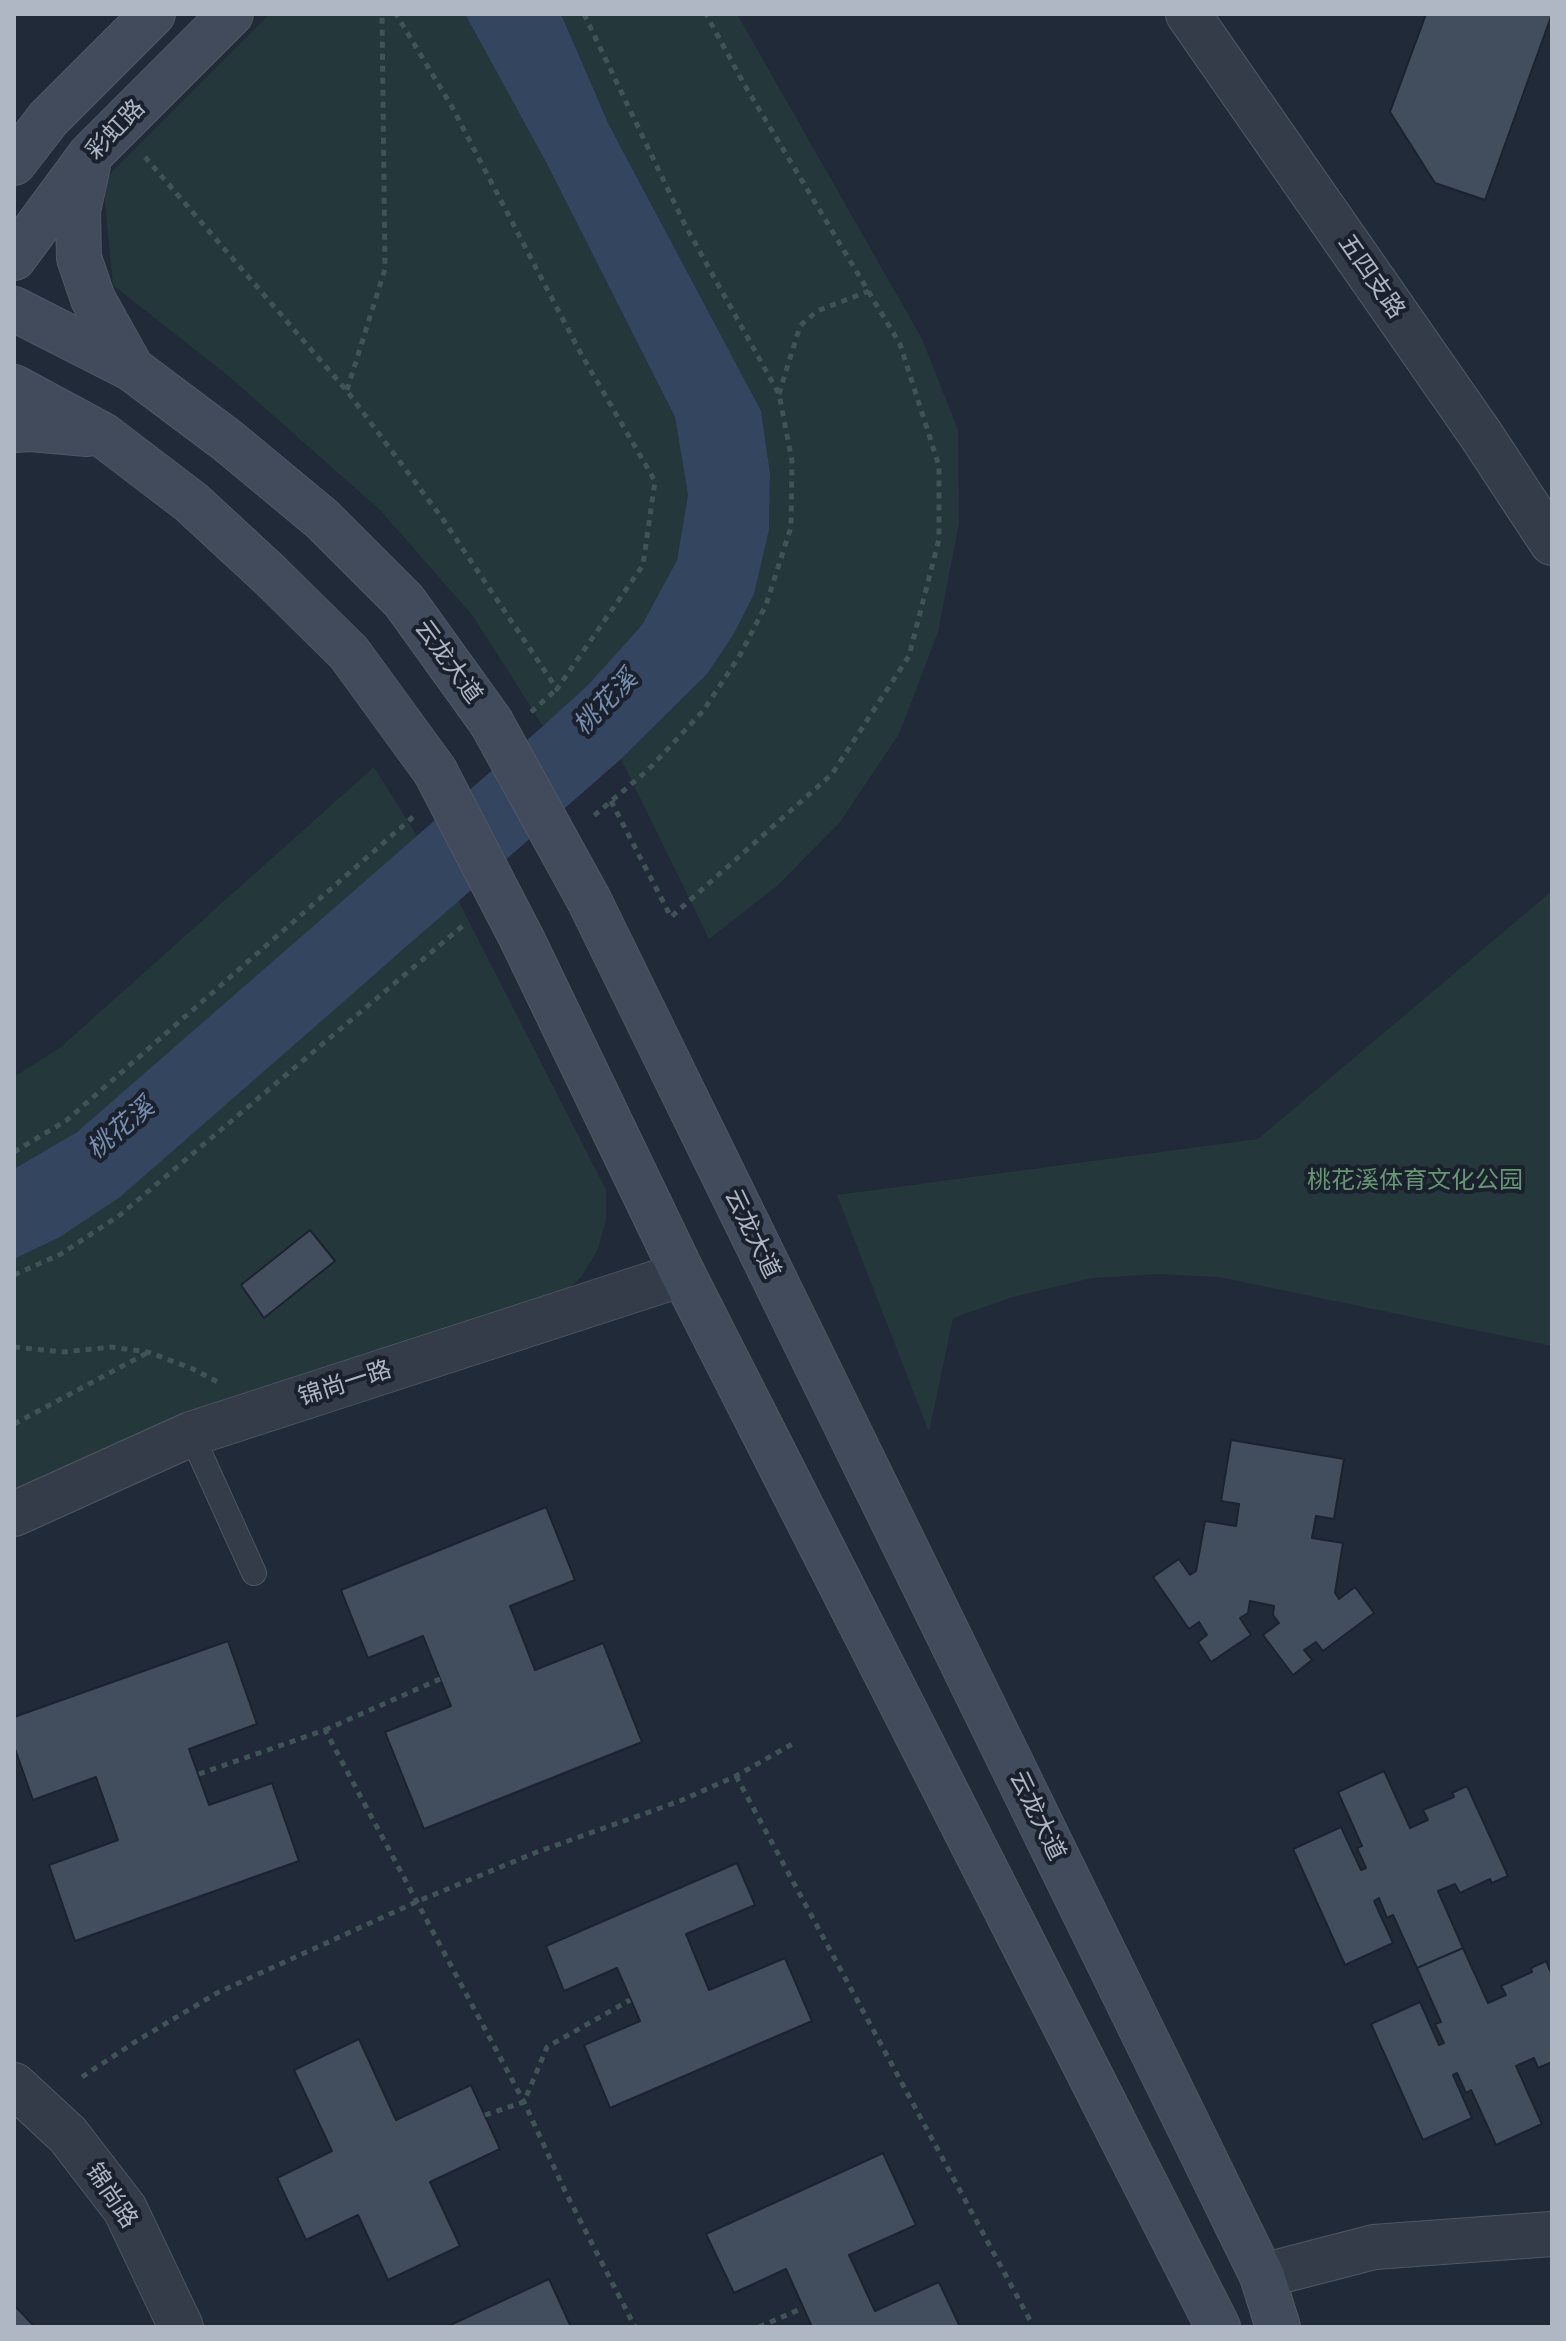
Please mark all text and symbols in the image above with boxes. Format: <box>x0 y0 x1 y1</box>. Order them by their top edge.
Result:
street label: 彩虹路 <box>81 94 151 166</box>
street label: 五四支路 <box>1332 229 1410 325</box>
street label: 云龙大道 <box>408 615 488 709</box>
water label: 桃花溪 <box>568 664 644 742</box>
water label: 桃花溪 <box>81 1092 161 1166</box>
park label: 桃花溪体育文化公园 <box>1307 1167 1523 1195</box>
street label: 云龙大道 <box>718 1185 786 1283</box>
street label: 锦尚一路 <box>295 1355 395 1413</box>
street label: 云龙大道 <box>1003 1767 1071 1865</box>
street label: 锦尚路 <box>79 2158 143 2234</box>

